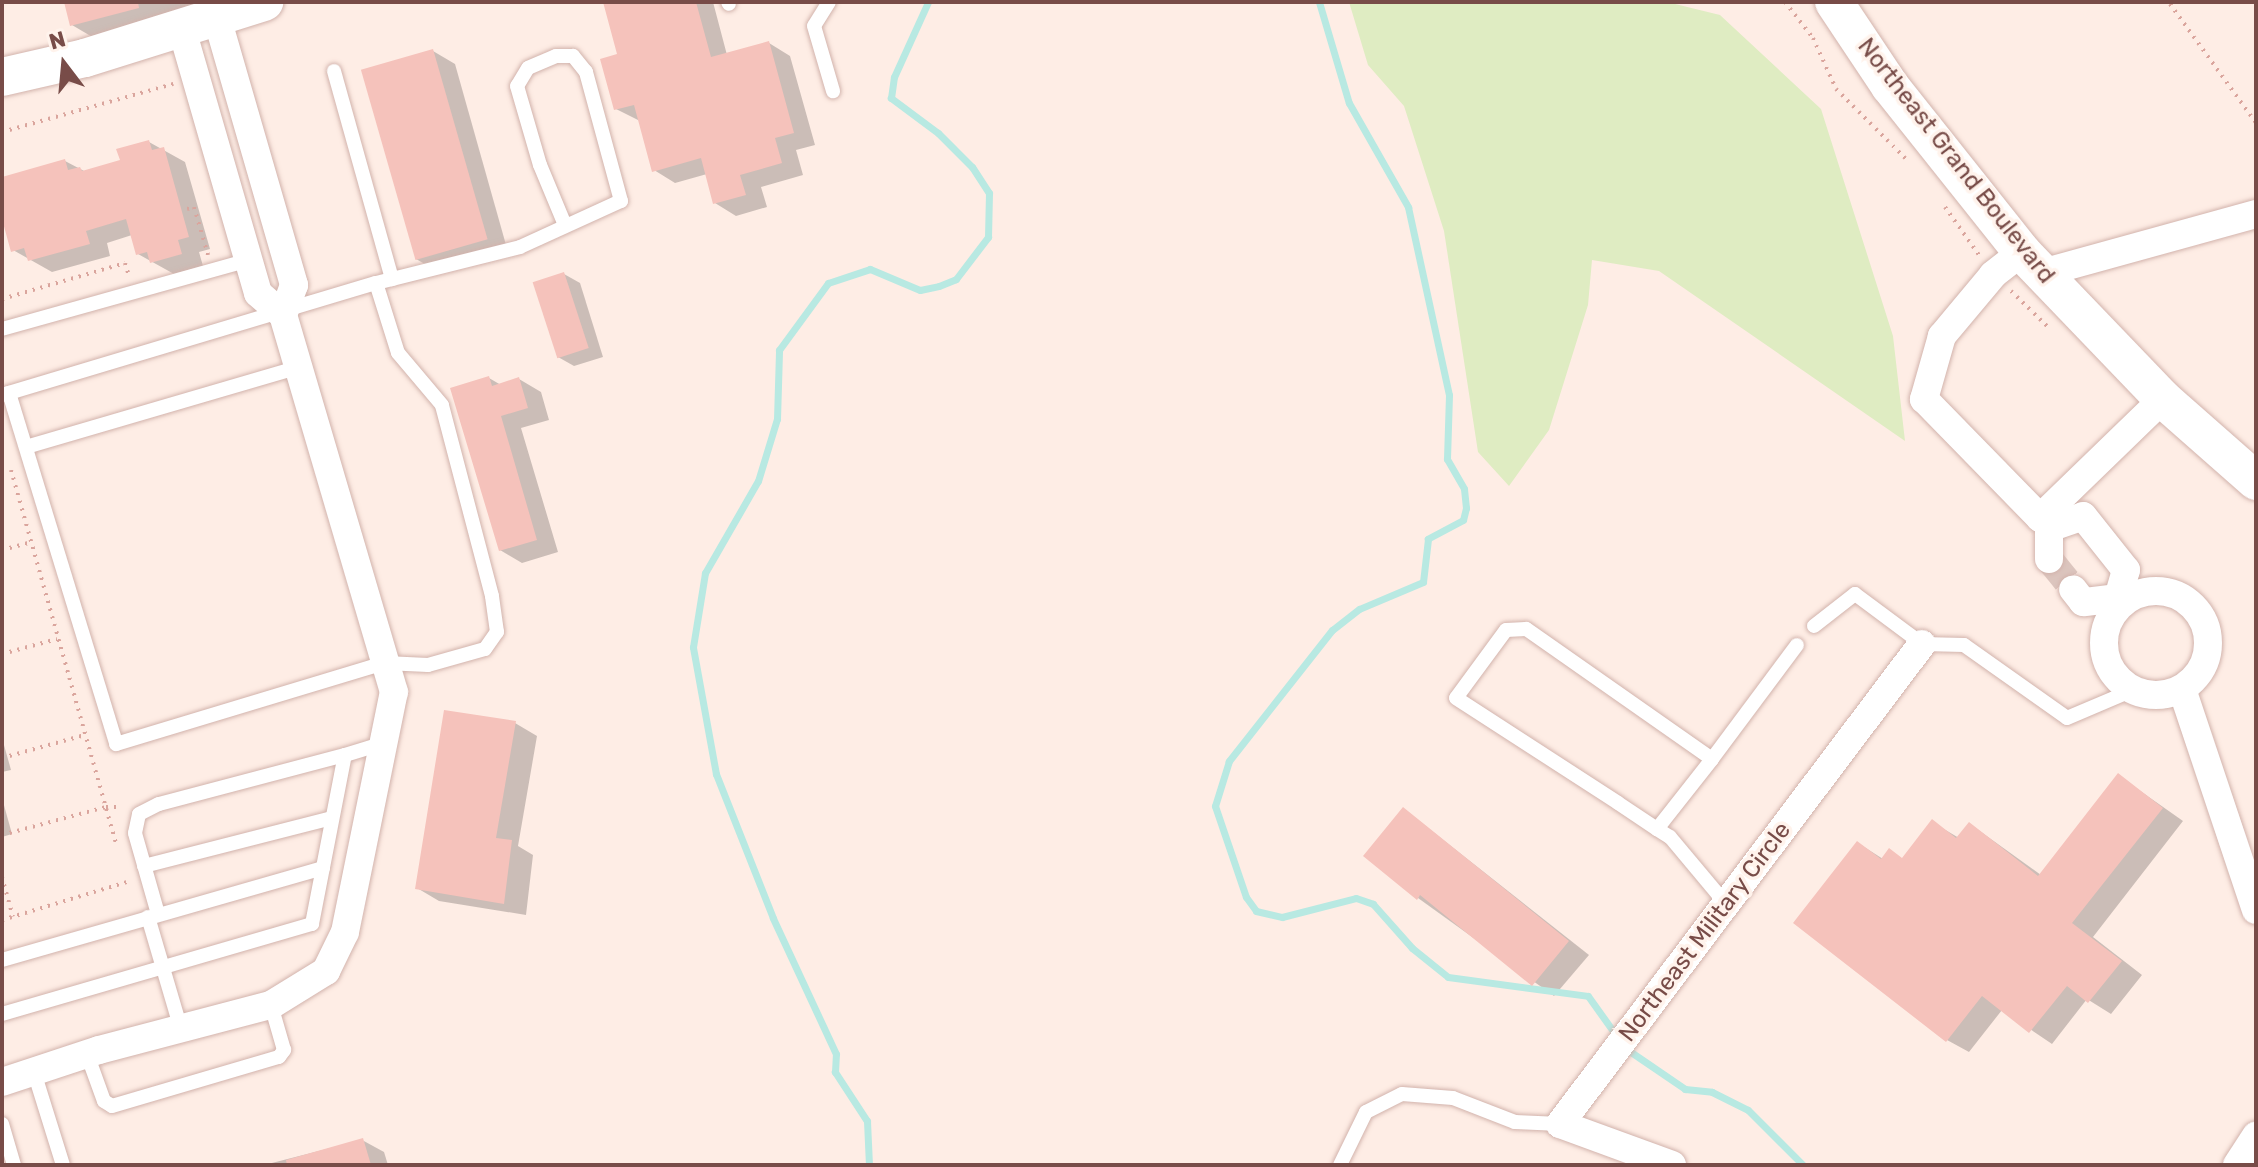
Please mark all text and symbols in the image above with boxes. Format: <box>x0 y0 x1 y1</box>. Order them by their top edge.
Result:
north arrow <box>24 24 104 104</box>
text: N <box>46 25 69 56</box>
street label: Northeast Grand Boulevard <box>1851 33 2061 289</box>
street label: Northeast Military Circle <box>1613 816 1797 1048</box>

